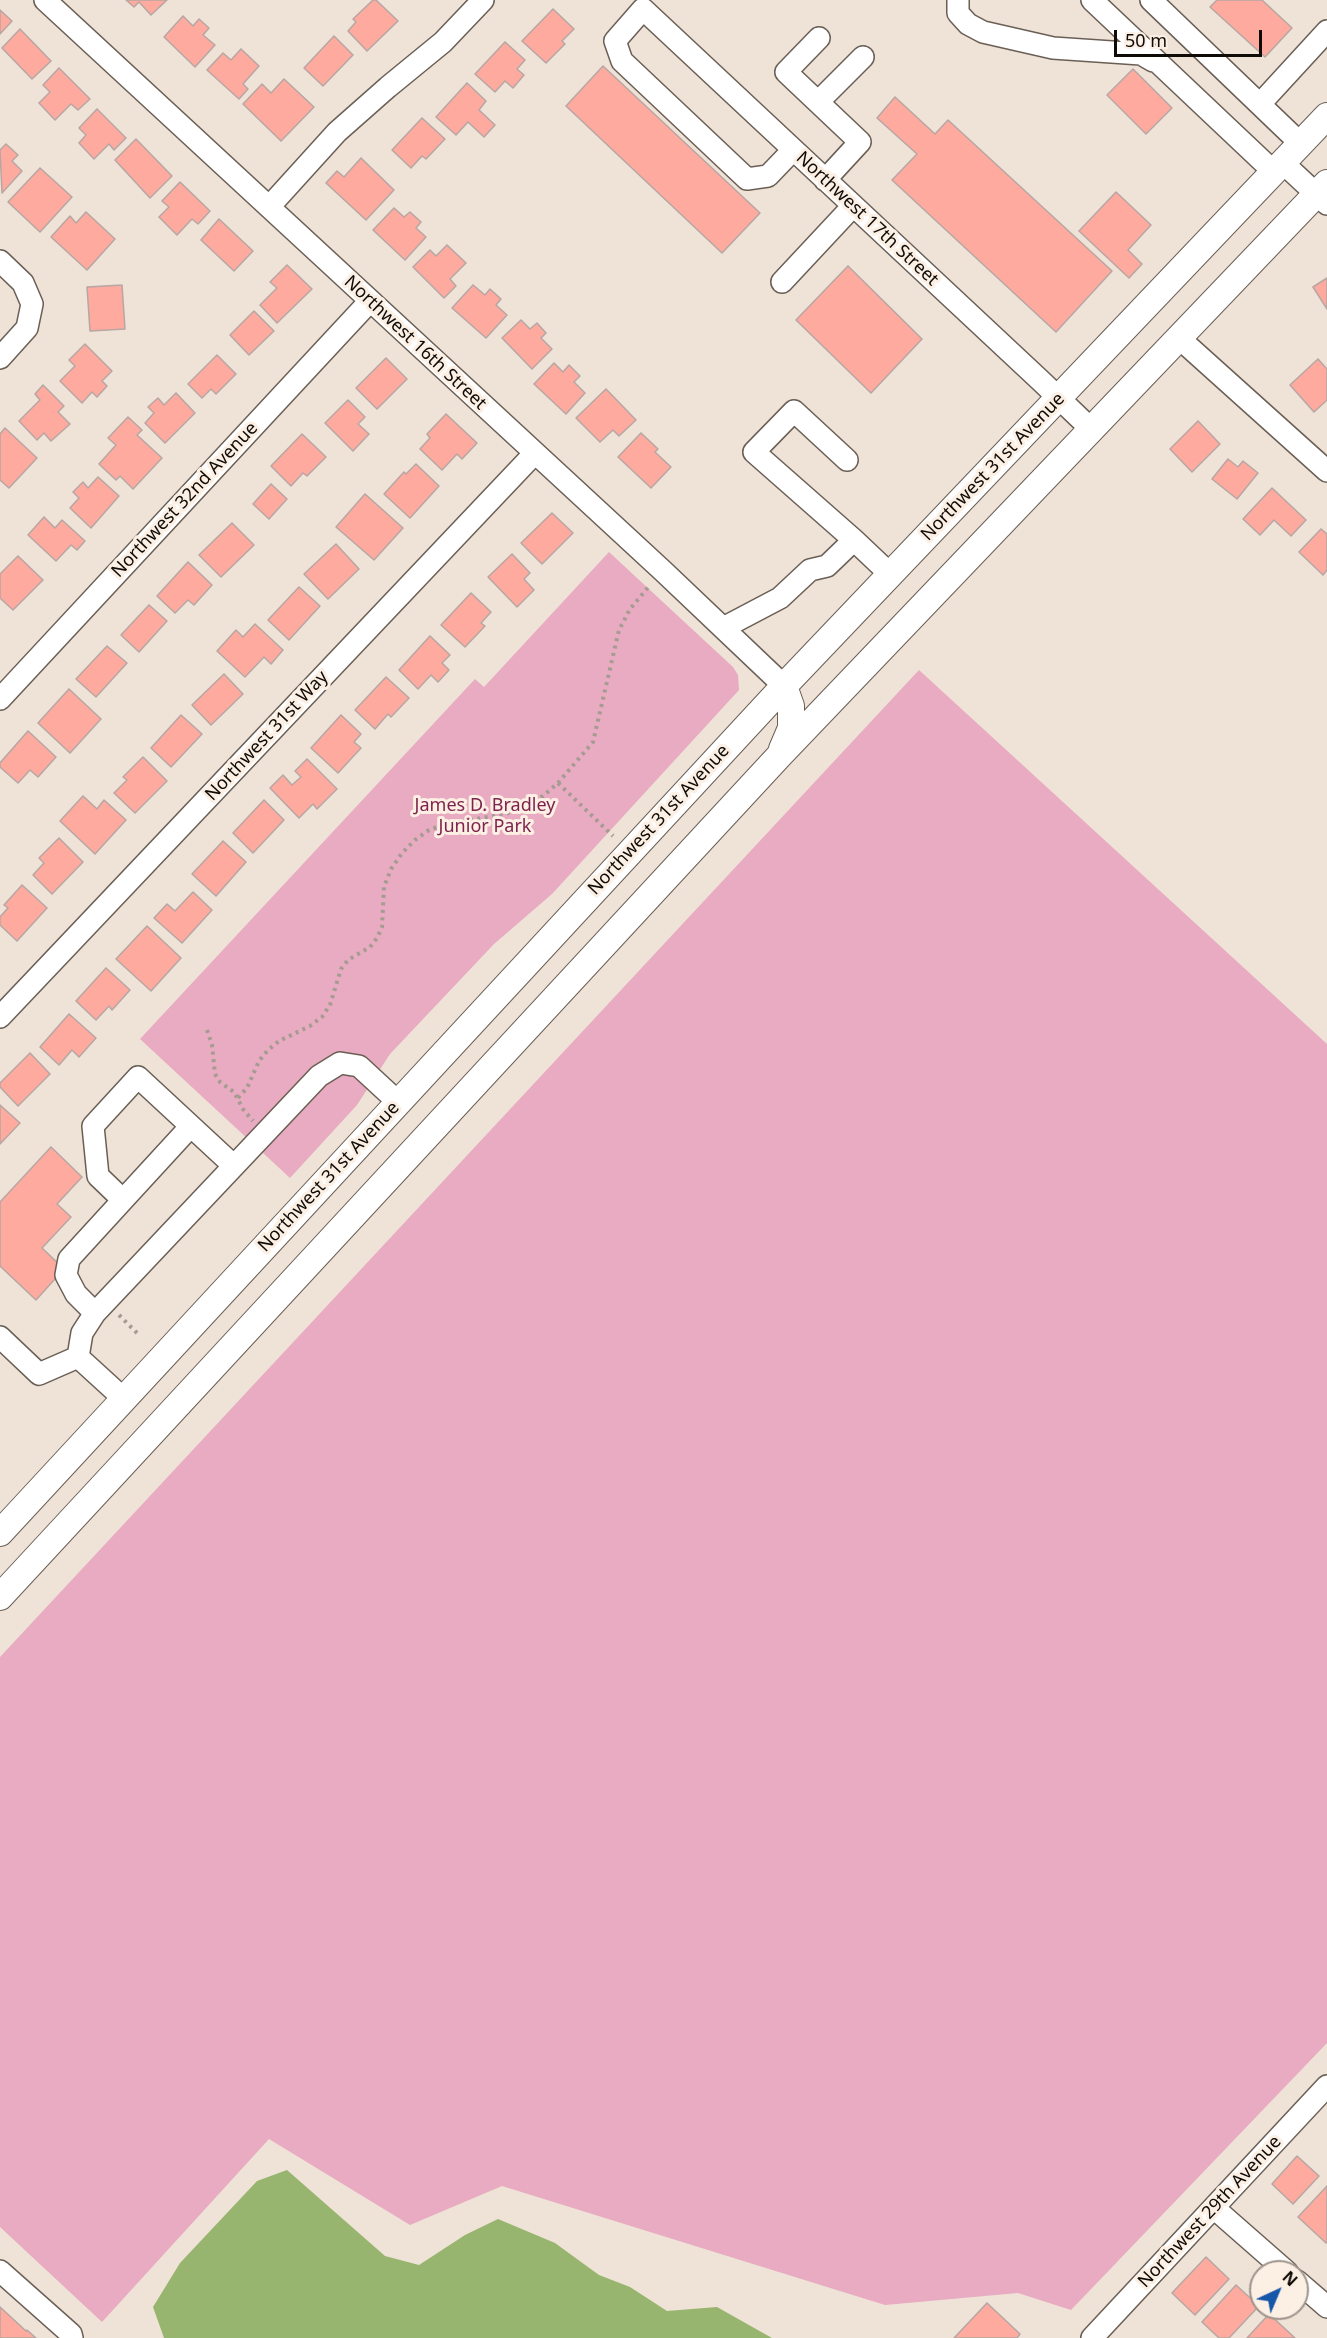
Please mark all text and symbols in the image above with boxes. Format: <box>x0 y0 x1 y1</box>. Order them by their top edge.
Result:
scale bar <box>1117 18 1266 56</box>
text: 50 m <box>1125 28 1167 52</box>
street label: Northwest 17th Street <box>791 147 943 291</box>
street label: Northwest 16th Street <box>339 271 491 415</box>
street label: Northwest 31st Avenue <box>917 389 1069 545</box>
street label: Northwest 32nd Avenue <box>107 418 263 582</box>
street label: Northwest 31st Way <box>201 667 333 805</box>
street label: Northwest 31st Avenue <box>584 740 734 900</box>
park label: James D. Bradley Junior Park <box>415 795 555 838</box>
street label: Northwest 31st Avenue <box>254 1097 404 1257</box>
street label: Northwest 29th Avenue <box>1134 2132 1286 2292</box>
north arrow <box>1249 2260 1309 2320</box>
text: N <box>1278 2266 1302 2291</box>

